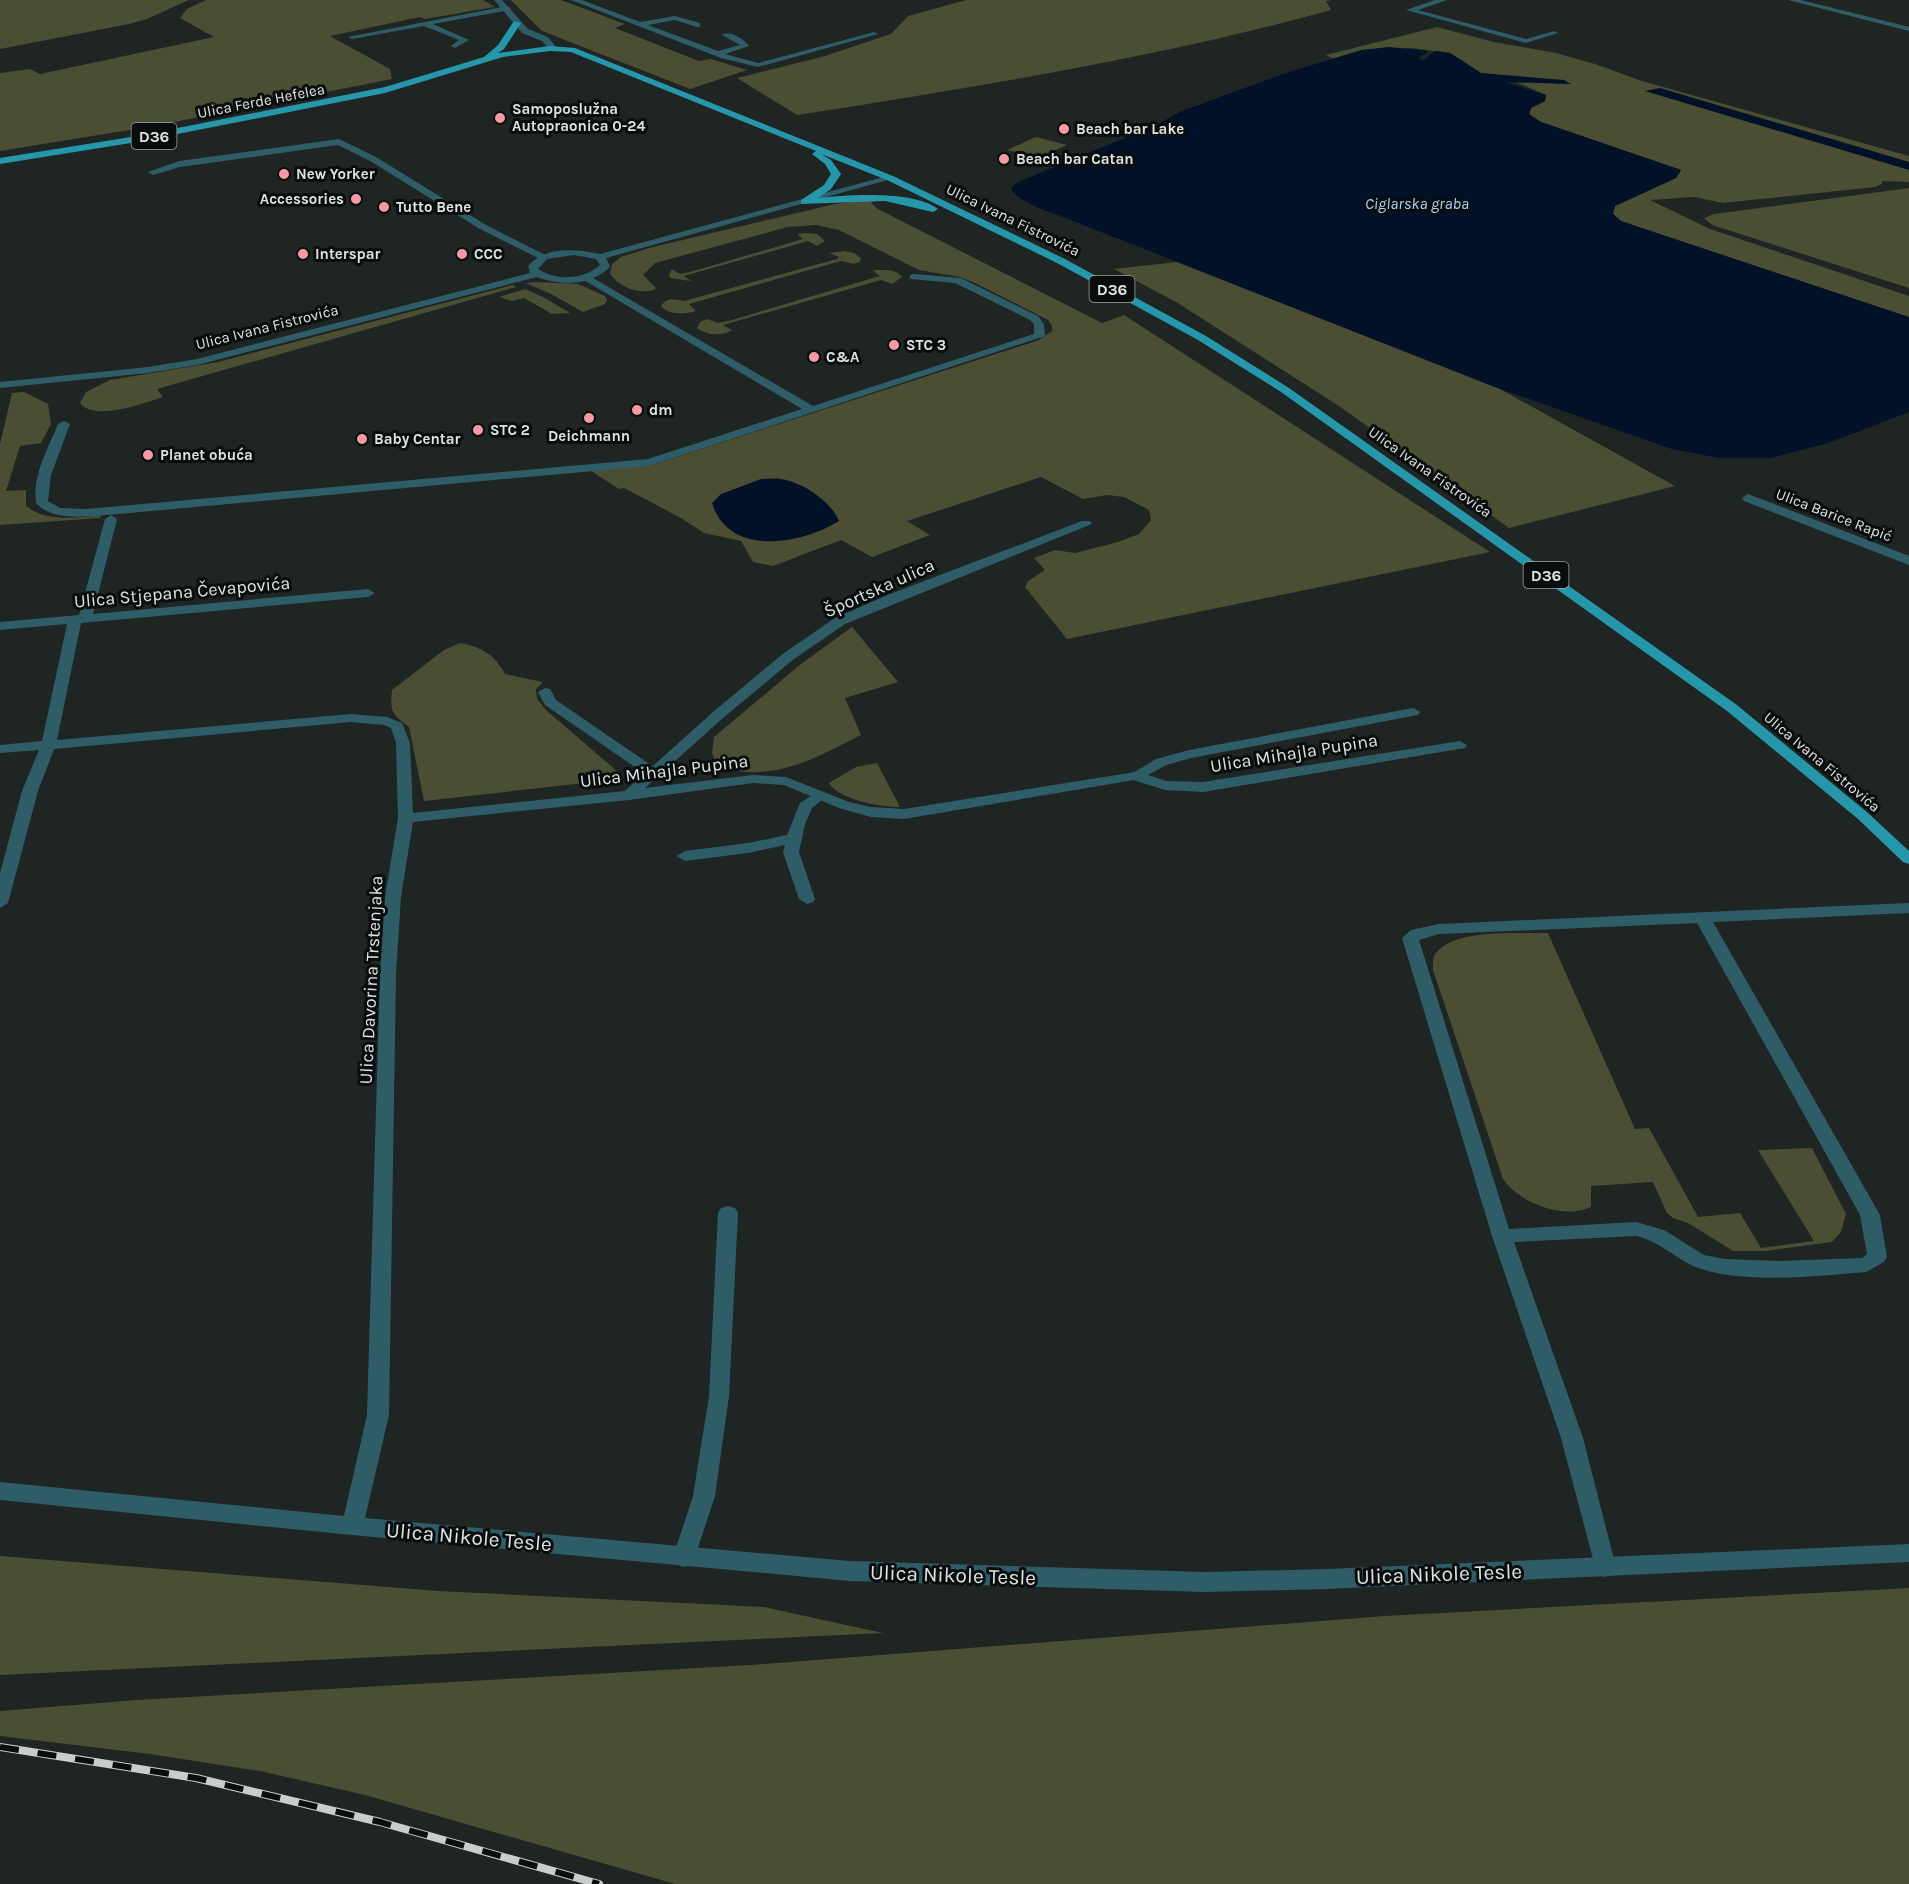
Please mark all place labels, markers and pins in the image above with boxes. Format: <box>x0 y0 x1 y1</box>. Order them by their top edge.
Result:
place label: Samoposlužna Autopraonica 0-24 <box>512 100 645 135</box>
marker: Samoposlužna Autopraonica 0-24 <box>493 111 507 125</box>
place label: Beach bar Lake <box>1076 120 1184 138</box>
marker: Beach bar Lake <box>1057 122 1071 136</box>
place label: Beach bar Catan <box>1016 150 1134 168</box>
marker: Beach bar Catan <box>997 152 1011 166</box>
place label: New Yorker <box>296 165 375 183</box>
marker: New Yorker <box>277 167 291 181</box>
place label: Accessories <box>260 190 344 208</box>
marker: Accessories <box>349 192 363 206</box>
place label: Tutto Bene <box>396 198 471 216</box>
marker: Tutto Bene <box>377 200 391 214</box>
place label: Interspar <box>315 245 381 263</box>
place label: CCC <box>474 245 503 263</box>
marker: Interspar <box>296 247 310 261</box>
marker: CCC <box>455 247 469 261</box>
place label: STC 3 <box>906 336 946 354</box>
marker: STC 3 <box>887 338 901 352</box>
place label: C&A <box>826 348 860 366</box>
marker: C&A <box>807 350 821 364</box>
place label: dm <box>649 401 672 419</box>
marker: dm <box>630 403 644 417</box>
marker: Deichmann <box>582 411 596 425</box>
place label: STC 2 <box>490 421 530 439</box>
marker: STC 2 <box>471 423 485 437</box>
place label: Deichmann <box>548 427 630 445</box>
place label: Baby Centar <box>374 430 461 448</box>
marker: Baby Centar <box>355 432 369 446</box>
place label: Planet obuća <box>160 446 253 464</box>
marker: Planet obuća <box>141 448 155 462</box>

